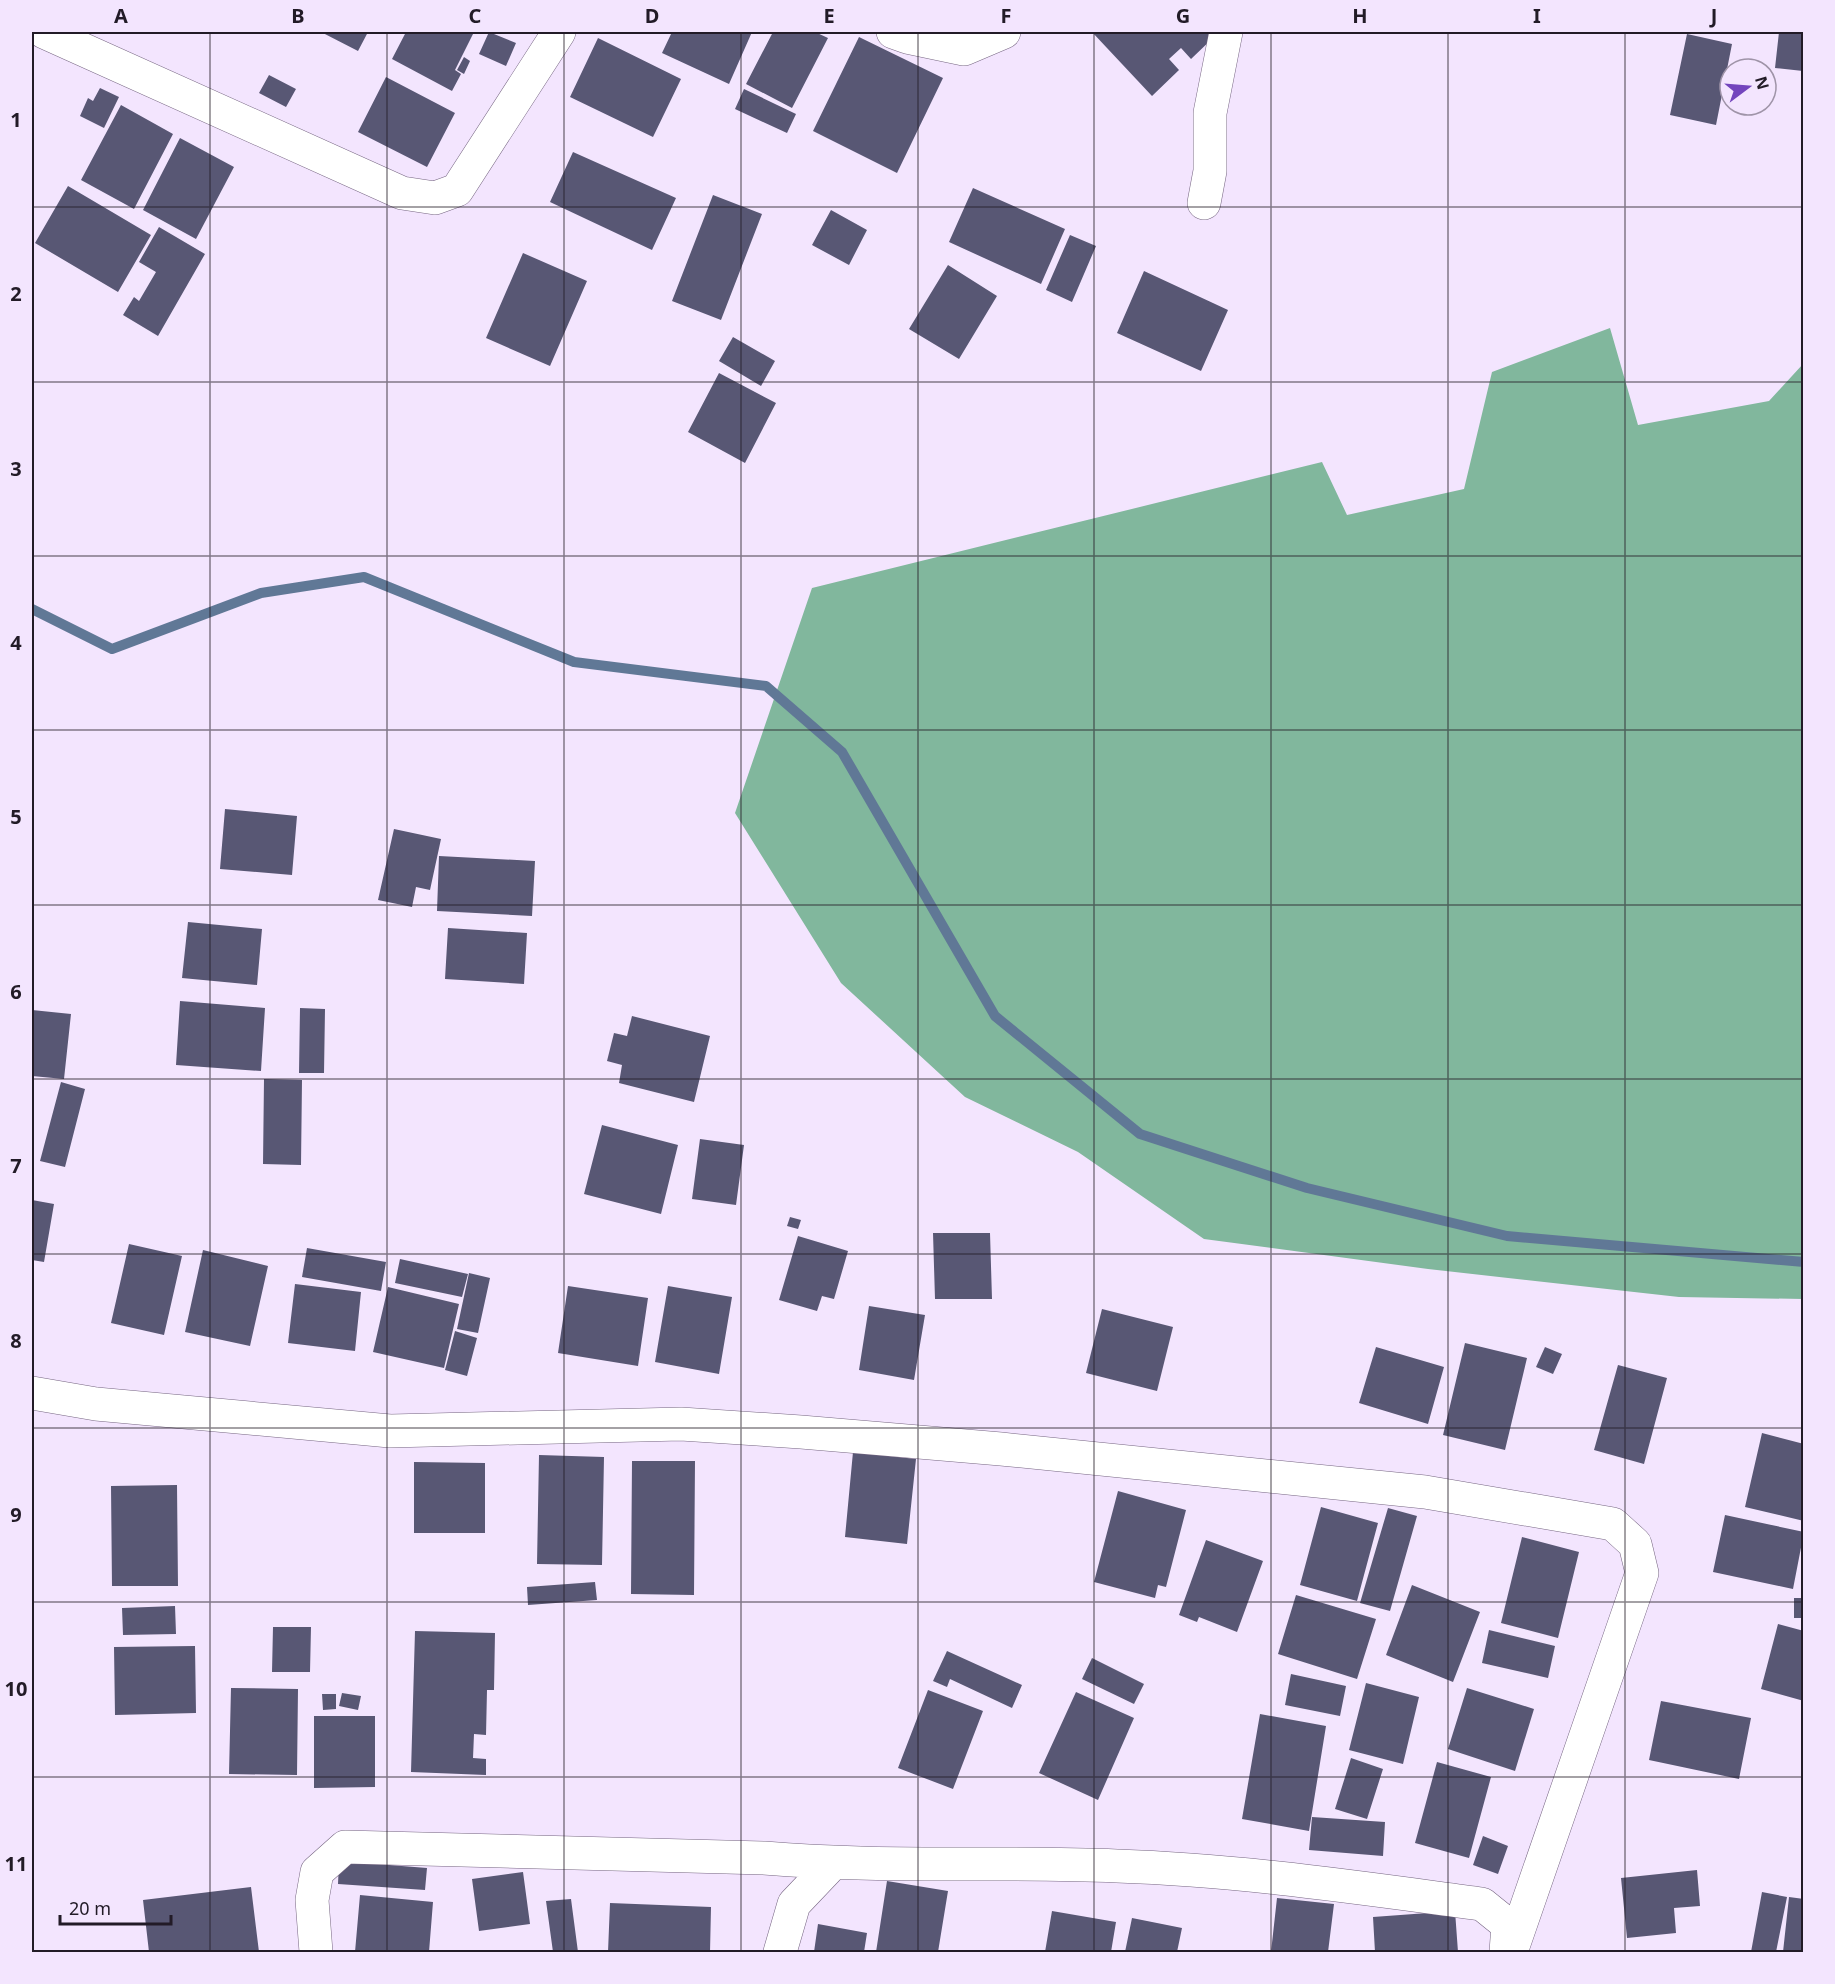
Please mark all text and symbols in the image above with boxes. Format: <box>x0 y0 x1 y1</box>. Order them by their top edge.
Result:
text: A <box>114 2 128 29</box>
text: B <box>291 2 305 29</box>
text: C <box>469 2 482 29</box>
text: D <box>645 2 659 29</box>
text: E <box>823 2 835 29</box>
text: F <box>1001 2 1011 29</box>
text: G <box>1176 2 1190 29</box>
text: H <box>1352 2 1368 29</box>
text: I <box>1533 2 1541 29</box>
text: J <box>1709 2 1717 29</box>
north arrow <box>1718 57 1778 117</box>
text: N <box>1750 74 1775 92</box>
text: 1 <box>10 106 22 133</box>
text: 2 <box>10 280 22 307</box>
text: 3 <box>10 455 22 482</box>
text: 4 <box>10 629 22 656</box>
text: 5 <box>10 803 22 830</box>
text: 6 <box>10 978 22 1005</box>
text: 7 <box>10 1152 22 1179</box>
text: 8 <box>10 1327 22 1354</box>
text: 9 <box>10 1501 22 1528</box>
text: 10 <box>5 1675 27 1702</box>
text: 11 <box>5 1850 27 1877</box>
scale bar <box>60 1888 171 1926</box>
text: 20 m <box>69 1896 111 1920</box>

